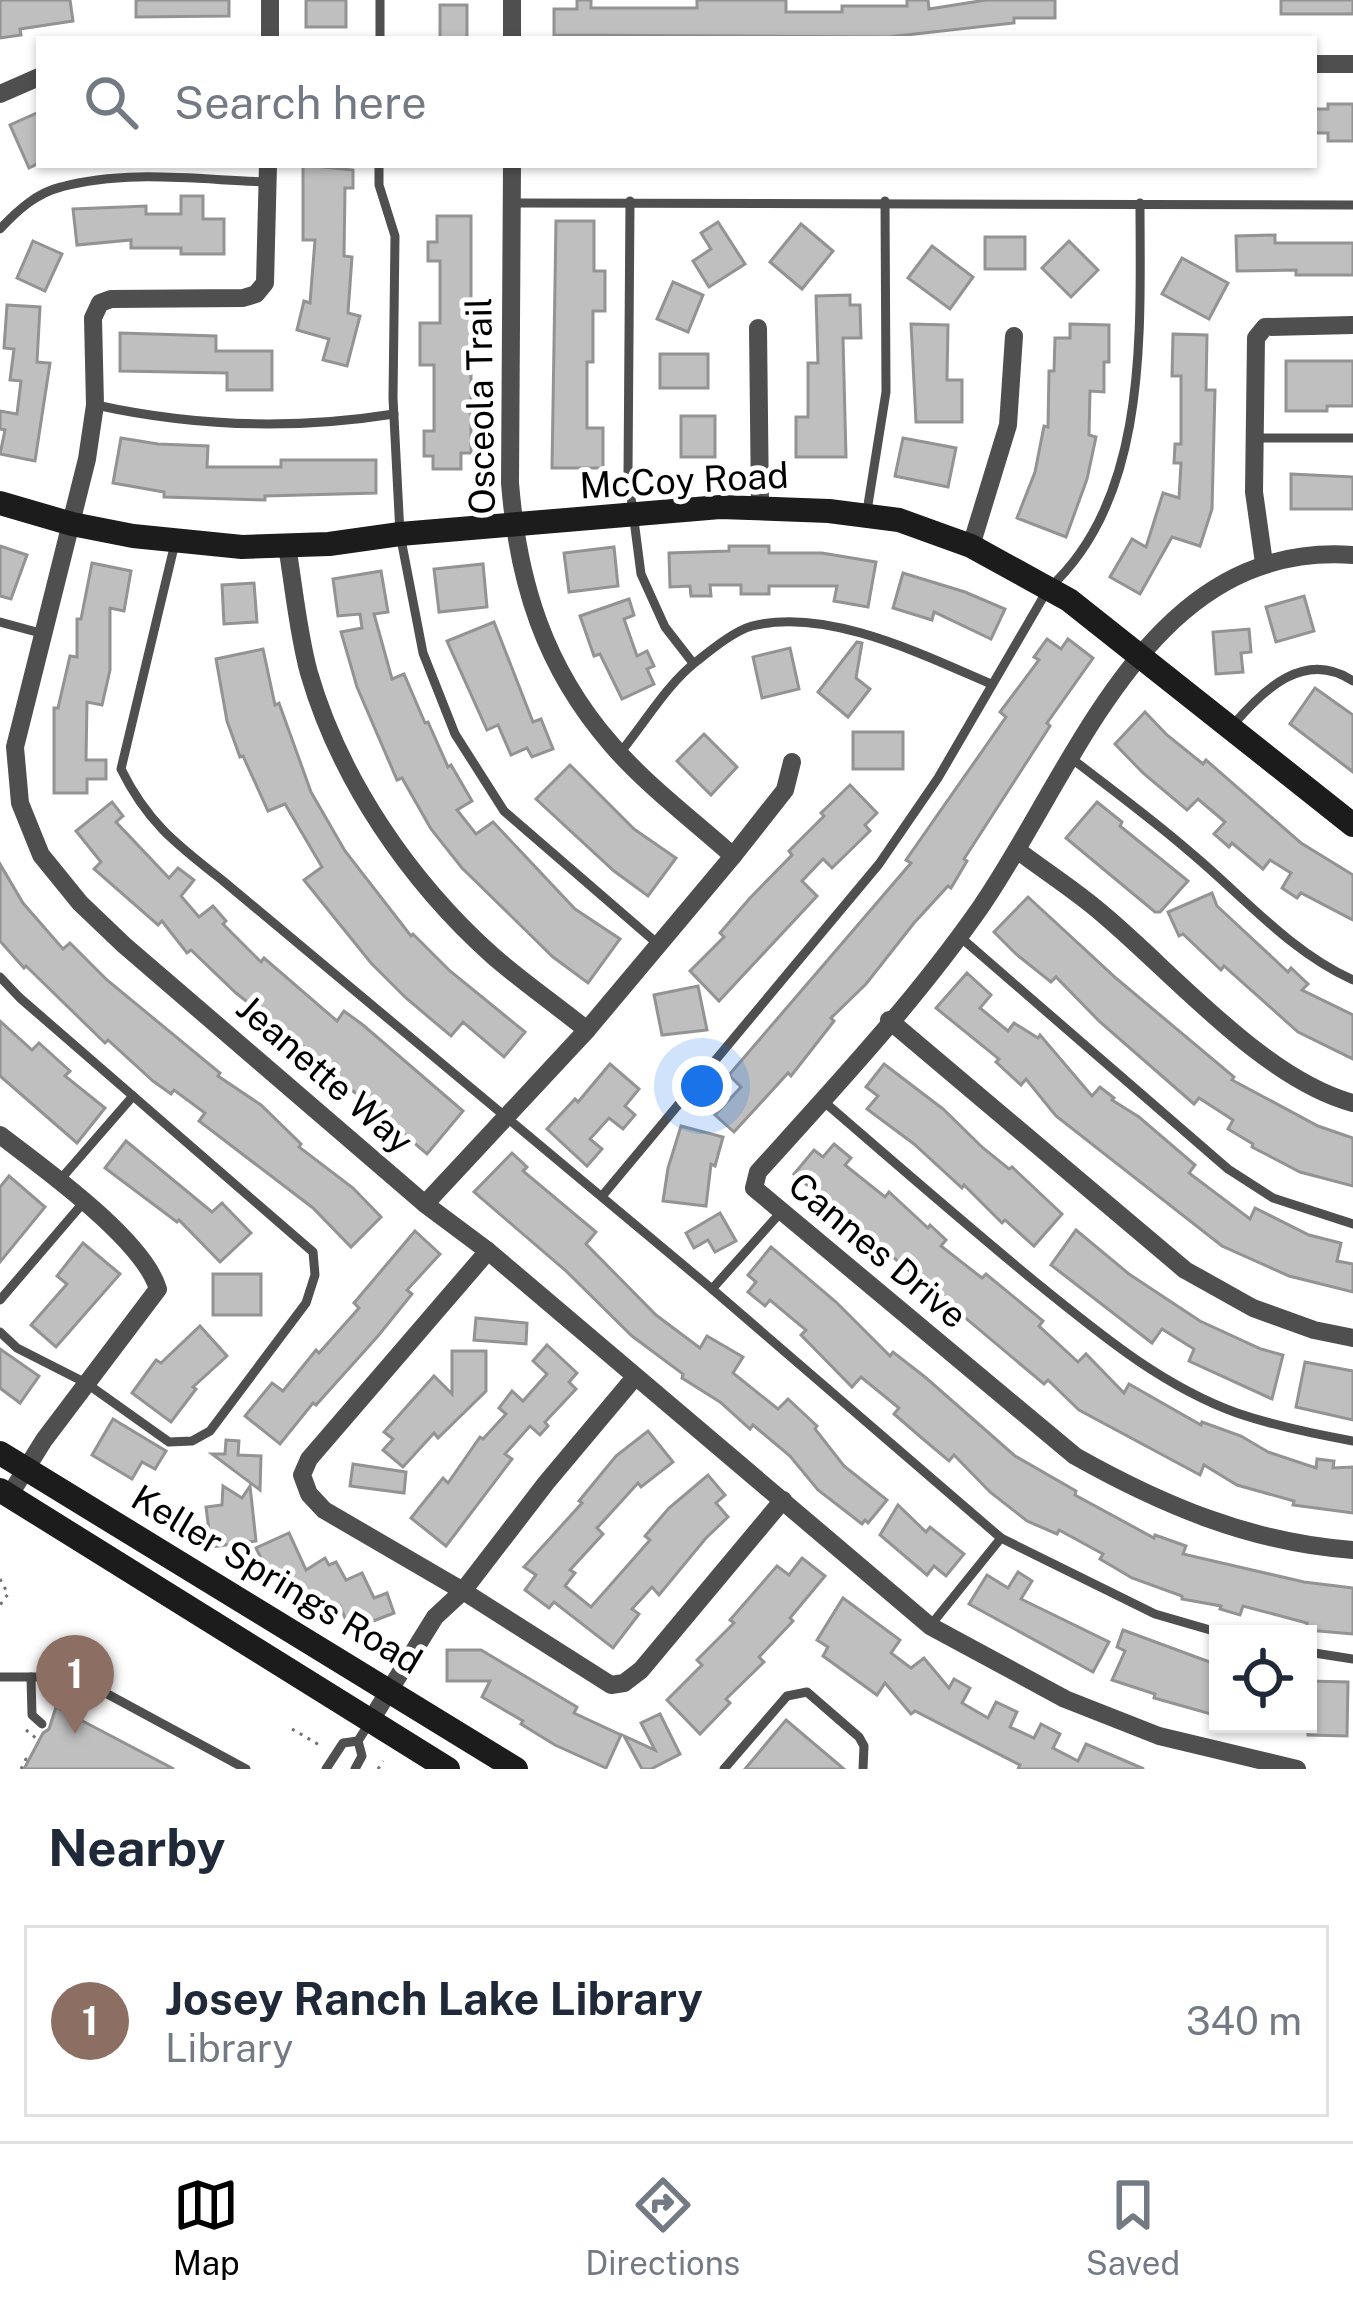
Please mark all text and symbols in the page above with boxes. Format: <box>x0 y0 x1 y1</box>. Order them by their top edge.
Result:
search box <box>36 36 1317 168</box>
icon: search <box>78 69 144 135</box>
text: Search here <box>174 76 427 129</box>
street label: Osceola Trail <box>457 297 503 515</box>
street label: McCoy Road <box>578 454 790 506</box>
street label: Jeanette Way <box>228 986 422 1162</box>
your location <box>672 1056 732 1116</box>
street label: Cannes Drive <box>781 1163 975 1337</box>
street label: Keller Springs Road <box>124 1476 430 1682</box>
map controls <box>1209 1625 1317 1733</box>
button: locate <box>1209 1625 1317 1733</box>
pin: 1 <box>36 1635 114 1734</box>
text: Nearby <box>48 1818 225 1877</box>
text: Josey Ranch Lake Library <box>165 1972 703 2025</box>
text: 1 <box>82 1998 98 2044</box>
text: 340 m <box>1186 1998 1302 2044</box>
text: Library <box>165 2025 293 2071</box>
tab: Map <box>173 2172 240 2282</box>
tab: Directions <box>585 2172 740 2282</box>
tab: Saved <box>1086 2172 1180 2282</box>

